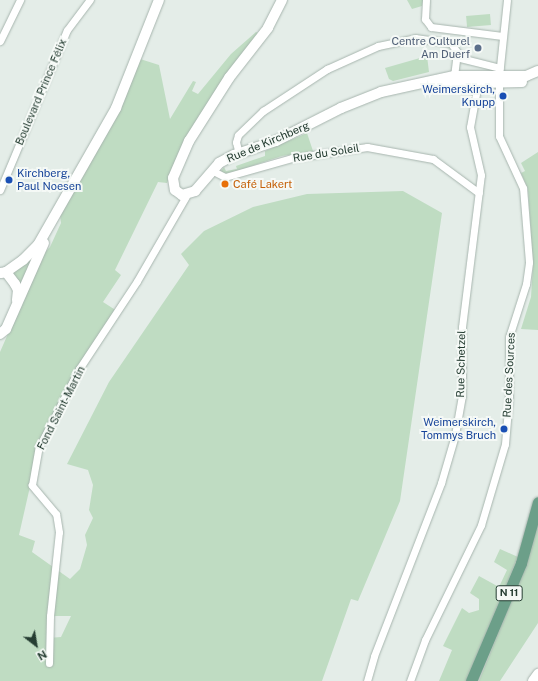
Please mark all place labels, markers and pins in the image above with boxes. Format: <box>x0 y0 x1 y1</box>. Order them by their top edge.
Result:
place label: Centre Culturel Am Duerf <box>391 35 470 61</box>
marker: Centre Culturel Am Duerf <box>473 43 483 53</box>
place label: Weimerskirch, Knupp <box>422 83 495 109</box>
marker: Weimerskirch, Knupp <box>498 91 508 101</box>
place label: Kirchberg, Paul Noesen <box>17 167 81 193</box>
marker: Kirchberg, Paul Noesen <box>4 175 14 185</box>
place label: Café Lakert <box>233 177 292 191</box>
marker: Café Lakert <box>220 179 230 189</box>
place label: Weimerskirch, Tommys Bruch <box>421 416 496 442</box>
marker: Weimerskirch, Tommys Bruch <box>499 424 509 434</box>

